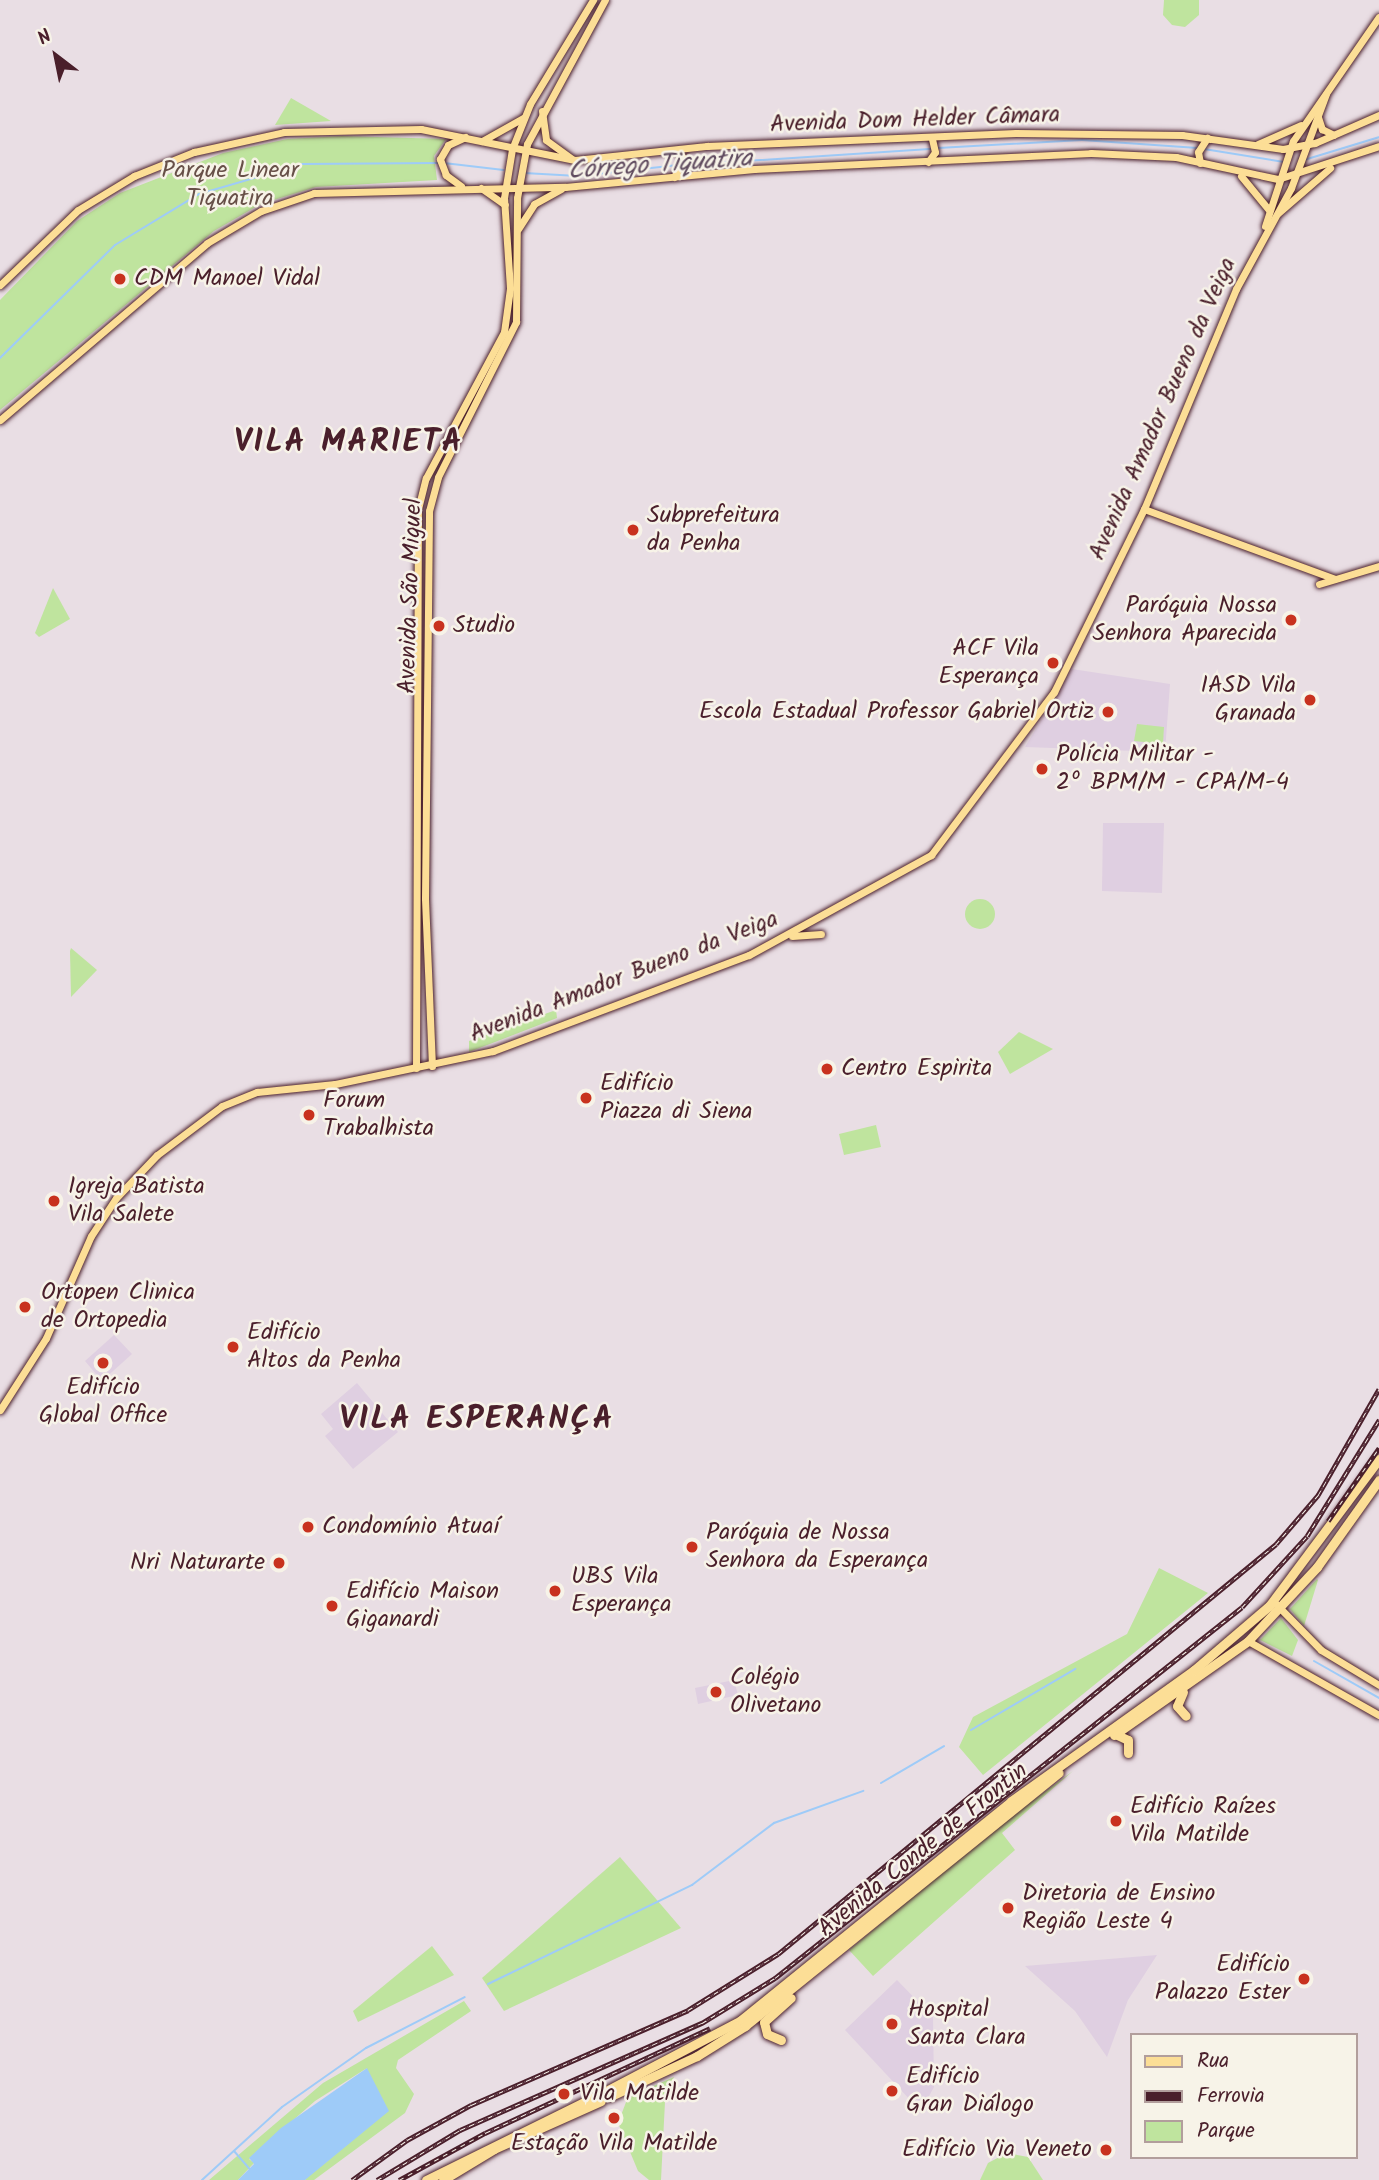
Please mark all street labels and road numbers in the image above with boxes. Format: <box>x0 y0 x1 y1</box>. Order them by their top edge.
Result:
street label: Avenida Dom Helder Câmara <box>769 101 1061 139</box>
street label: Avenida Amador Bueno da Veiga <box>1083 253 1243 565</box>
street label: Avenida São Miguel <box>393 498 429 694</box>
street label: Avenida Amador Bueno da Veiga <box>466 905 782 1049</box>
street label: Avenida Conde de Frontin <box>812 1756 1034 1944</box>

